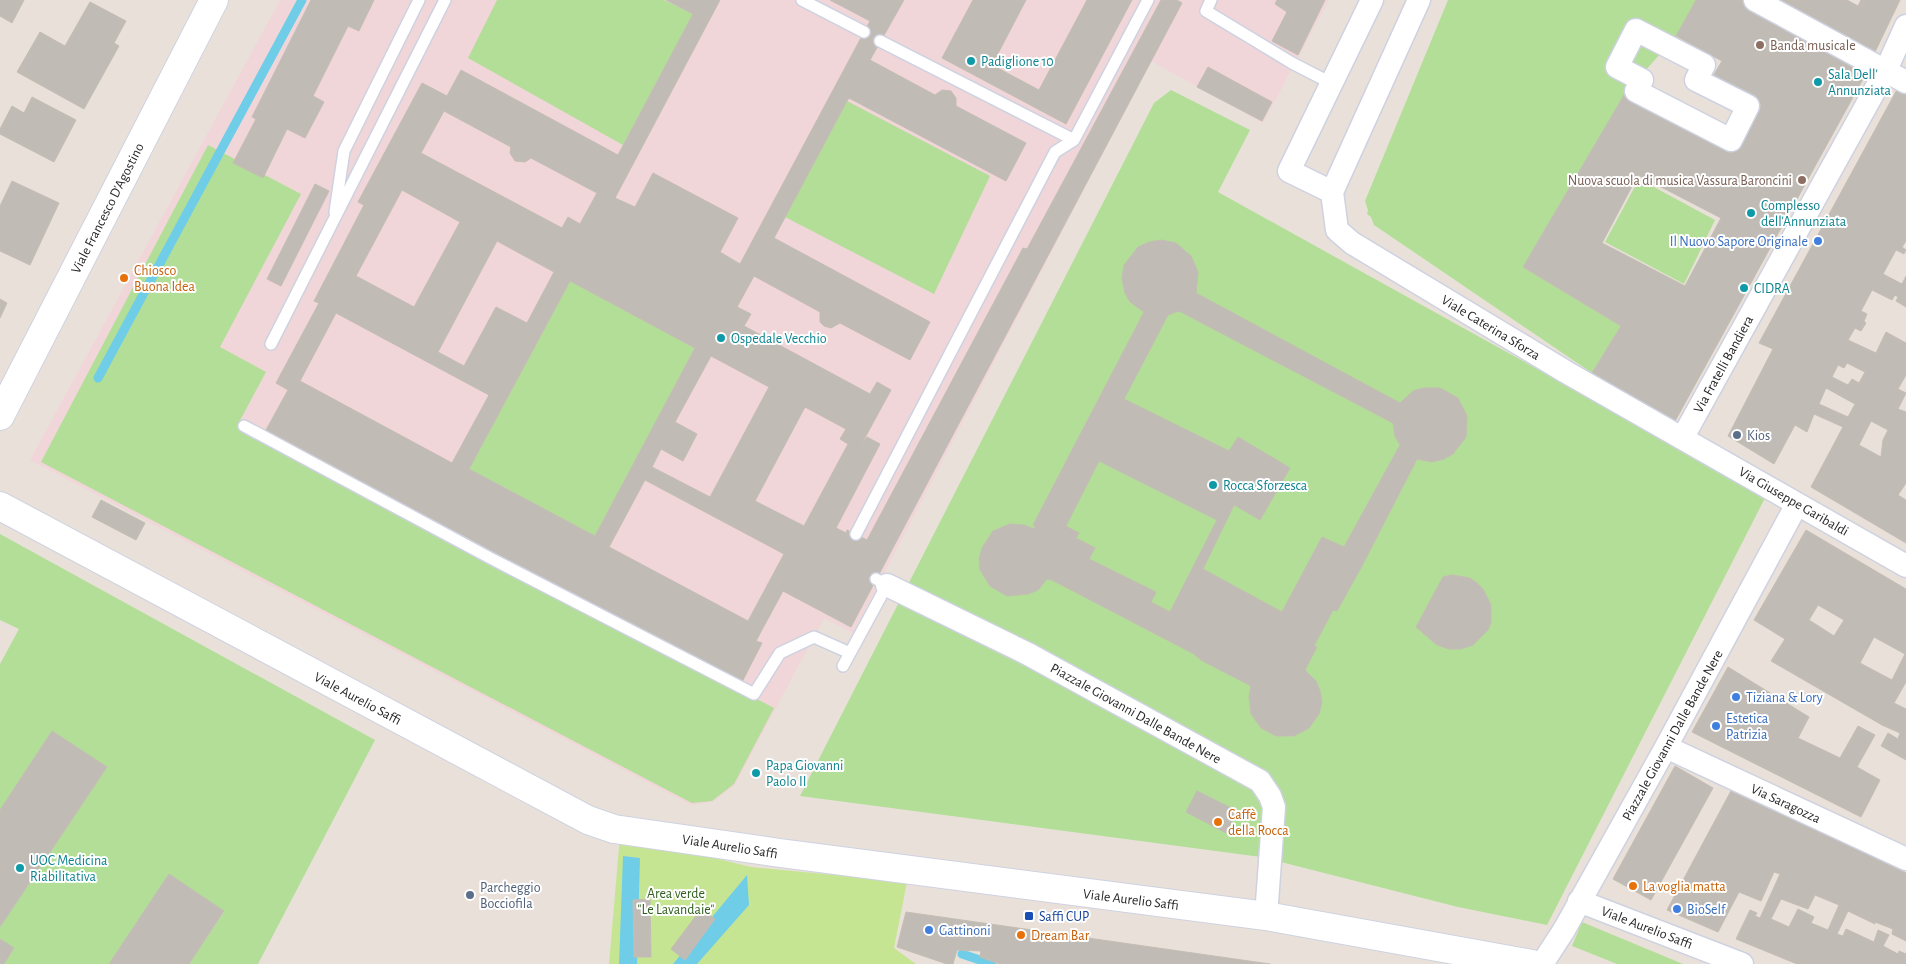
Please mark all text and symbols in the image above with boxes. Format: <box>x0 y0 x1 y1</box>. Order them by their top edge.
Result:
marker: Banda musicale <box>1754 39 1766 51</box>
place label: Banda musicale <box>1770 39 1856 53</box>
marker: Padiglione 10 <box>965 55 977 67</box>
place label: Padiglione 10 <box>981 55 1054 69</box>
place label: Sala Dell' Annunziata <box>1828 68 1892 98</box>
marker: Sala Dell' Annunziata <box>1812 76 1824 88</box>
street label: Viale Francesco D'Agostino <box>69 141 147 276</box>
place label: Nuova scuola di musica Vassura Baroncini <box>1568 174 1792 188</box>
marker: Nuova scuola di musica Vassura Baroncini <box>1796 174 1808 186</box>
place label: Complesso dell'Annunziata <box>1761 199 1847 229</box>
marker: Complesso dell'Annunziata <box>1745 207 1757 219</box>
place label: Il Nuovo Sapore Originale <box>1670 235 1808 249</box>
marker: Il Nuovo Sapore Originale <box>1812 235 1824 247</box>
place label: Chiosco Buona Idea <box>134 264 196 294</box>
marker: Chiosco Buona Idea <box>118 272 130 284</box>
marker: CIDRA <box>1738 282 1750 294</box>
place label: CIDRA <box>1754 282 1790 296</box>
street label: Viale Caterina Sforza <box>1439 293 1543 363</box>
street label: Via Fratelli Bandiera <box>1691 313 1757 415</box>
marker: Ospedale Vecchio <box>715 332 727 344</box>
place label: Ospedale Vecchio <box>731 332 827 346</box>
marker: Kios <box>1731 429 1743 441</box>
place label: Kios <box>1747 429 1770 443</box>
street label: Via Giuseppe Garibaldi <box>1736 465 1851 539</box>
marker: Rocca Sforzesca <box>1207 479 1219 491</box>
place label: Rocca Sforzesca <box>1223 479 1308 493</box>
street label: Piazzale Giovanni Dalle Bande Nere <box>1620 648 1726 823</box>
street label: Piazzale Giovanni Dalle Bande Nere <box>1048 661 1223 767</box>
street label: Viale Aurelio Saffi <box>312 670 403 728</box>
marker: Tiziana & Lory <box>1730 691 1742 703</box>
place label: Tiziana & Lory <box>1746 691 1823 705</box>
place label: Estetica Patrizia <box>1726 712 1769 742</box>
marker: Estetica Patrizia <box>1710 720 1722 732</box>
place label: Papa Giovanni Paolo II <box>766 759 843 789</box>
marker: Papa Giovanni Paolo II <box>750 767 762 779</box>
street label: Via Saragozza <box>1749 782 1823 826</box>
place label: Caffè della Rocca <box>1228 808 1289 838</box>
marker: Caffè della Rocca <box>1212 816 1224 828</box>
street label: Viale Aurelio Saffi <box>681 833 779 861</box>
place label: UOC Medicina Riabilitativa <box>30 854 108 884</box>
marker: UOC Medicina Riabilitativa <box>14 862 26 874</box>
marker: La voglia matta <box>1627 880 1639 892</box>
place label: La voglia matta <box>1643 880 1726 894</box>
place label: Parcheggio Bocciofila <box>480 881 541 911</box>
park label: Area verde "Le Lavandaie" <box>638 887 714 917</box>
street label: Viale Aurelio Saffi <box>1082 887 1180 913</box>
marker: Parcheggio Bocciofila <box>464 889 476 901</box>
marker: BioSelf <box>1671 903 1683 915</box>
place label: BioSelf <box>1687 903 1726 917</box>
street label: Viale Aurelio Saffi <box>1599 904 1694 952</box>
marker: Saffi CUP <box>1023 910 1035 922</box>
place label: Saffi CUP <box>1039 910 1089 924</box>
marker: Gattinoni <box>923 924 935 936</box>
place label: Gattinoni <box>939 924 991 938</box>
marker: Dream Bar <box>1015 929 1027 941</box>
place label: Dream Bar <box>1031 929 1090 943</box>

